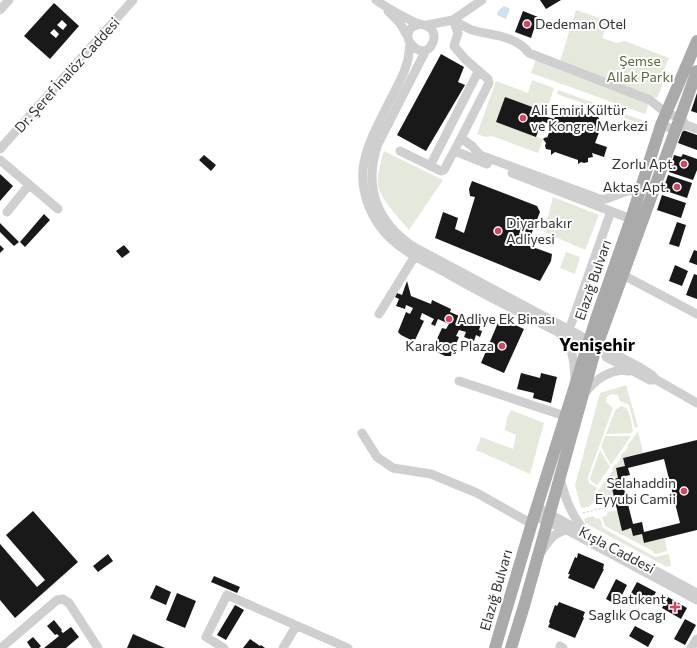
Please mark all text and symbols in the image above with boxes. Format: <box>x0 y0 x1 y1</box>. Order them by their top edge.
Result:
street label: Dr. Şeref İnalöz Caddesi <box>11 14 123 136</box>
place label: Dedeman Otel <box>535 15 626 32</box>
marker: Dedeman Otel <box>522 19 532 29</box>
park label: Şemse Allak Parkı <box>606 52 674 85</box>
place label: Ali Emiri Kültür ve Kongre Merkezi <box>531 101 648 134</box>
marker: Ali Emiri Kültür ve Kongre Merkezi <box>518 113 528 123</box>
place label: Zorlu Apt. <box>612 155 676 172</box>
marker: Zorlu Apt. <box>679 159 689 169</box>
place label: Aktaş Apt. <box>603 178 669 195</box>
marker: Aktaş Apt. <box>672 182 682 192</box>
place label: Diyarbakır Adliyesi <box>506 214 573 247</box>
marker: Diyarbakır Adliyesi <box>493 226 503 236</box>
street label: Elazığ Bulvarı <box>571 237 614 322</box>
place label: Adliye Ek Binası <box>457 310 555 327</box>
marker: Adliye Ek Binası <box>444 314 454 324</box>
district label: Yenişehir <box>559 333 636 355</box>
place label: Karakoç Plaza <box>405 337 494 354</box>
marker: Karakoç Plaza <box>497 341 507 351</box>
place label: Selahaddin Eyyubi Camii <box>595 474 676 507</box>
marker: Selahaddin Eyyubi Camii <box>679 486 689 496</box>
street label: Kışla Caddesi <box>576 522 658 577</box>
street label: Elazığ Bulvarı <box>476 547 515 633</box>
place label: Batıkent Saglık Ocagı <box>589 590 666 623</box>
marker: Batıkent Saglık Ocagı <box>669 601 681 613</box>

